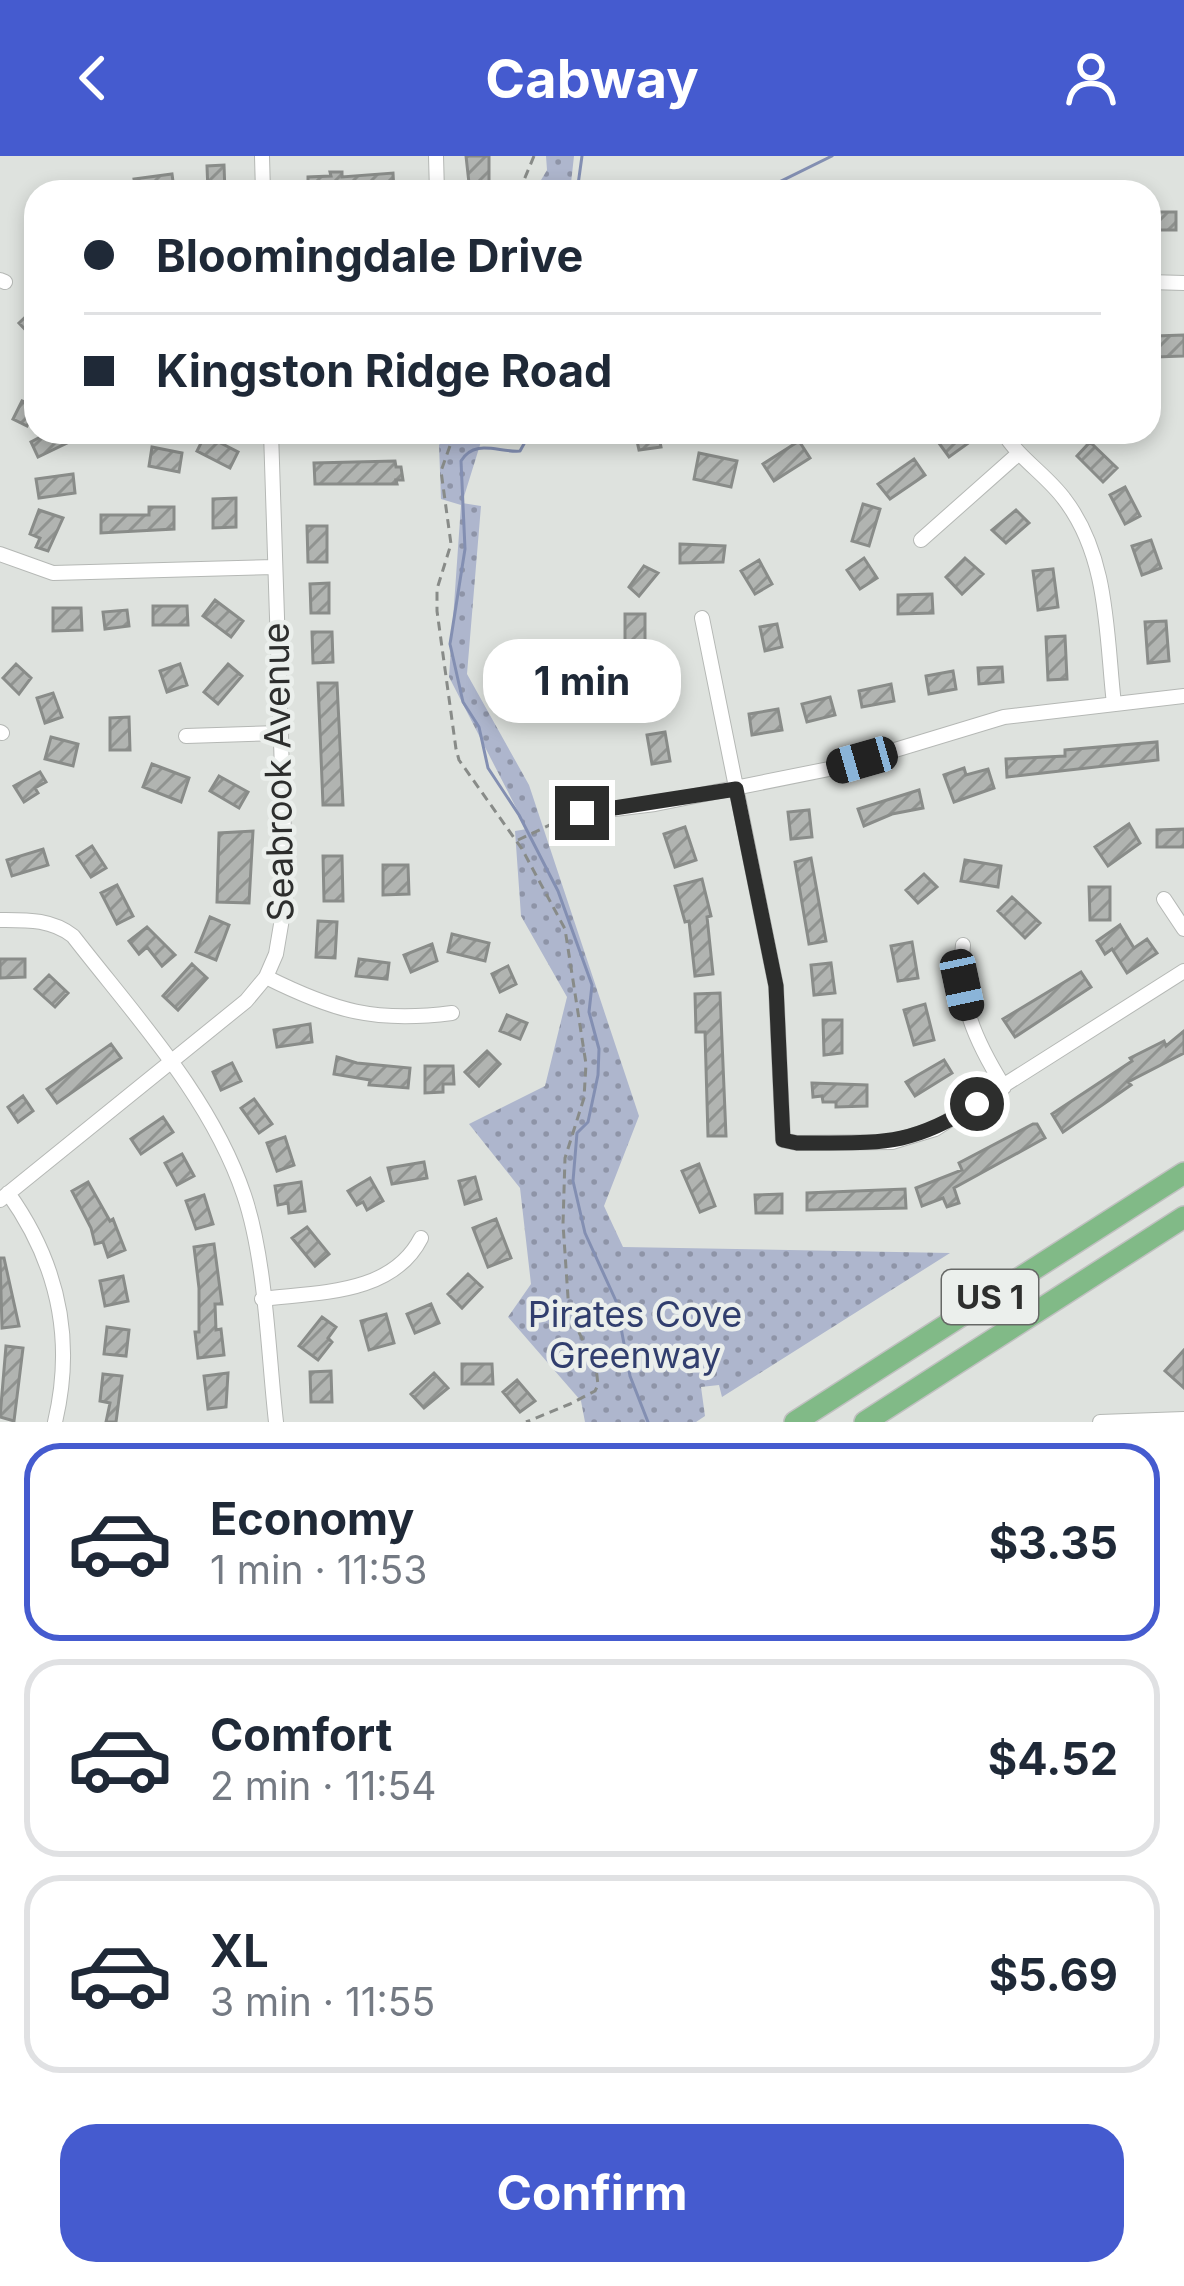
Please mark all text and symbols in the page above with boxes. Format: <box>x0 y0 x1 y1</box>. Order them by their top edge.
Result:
icon: back <box>60 45 126 111</box>
icon: person <box>1058 45 1124 111</box>
text: Cabway <box>485 46 699 111</box>
text: Bloomingdale Drive <box>156 228 583 283</box>
text: Kingston Ridge Road <box>156 343 612 398</box>
street label: Seabrook Avenue <box>253 622 303 922</box>
callout: 1 min <box>483 639 681 723</box>
text: 1 min <box>534 657 630 704</box>
car <box>822 733 902 787</box>
route end <box>555 786 609 840</box>
car <box>937 946 987 1024</box>
route start <box>950 1077 1004 1131</box>
road number: US 1 <box>942 1270 1038 1324</box>
park label: Pirates Cove Greenway <box>528 1292 742 1377</box>
icon: car <box>66 1488 174 1596</box>
text: Economy <box>210 1491 414 1546</box>
text: $3.35 <box>989 1515 1118 1570</box>
text: 1 min · 11:53 <box>210 1546 427 1593</box>
icon: car <box>66 1704 174 1812</box>
text: Comfort <box>210 1707 392 1762</box>
text: $4.52 <box>988 1731 1118 1786</box>
text: 2 min · 11:54 <box>210 1762 436 1809</box>
icon: car <box>66 1920 174 2028</box>
text: XL <box>210 1923 269 1978</box>
text: $5.69 <box>989 1947 1118 2002</box>
text: 3 min · 11:55 <box>210 1978 435 2025</box>
button: Confirm <box>60 2124 1124 2262</box>

